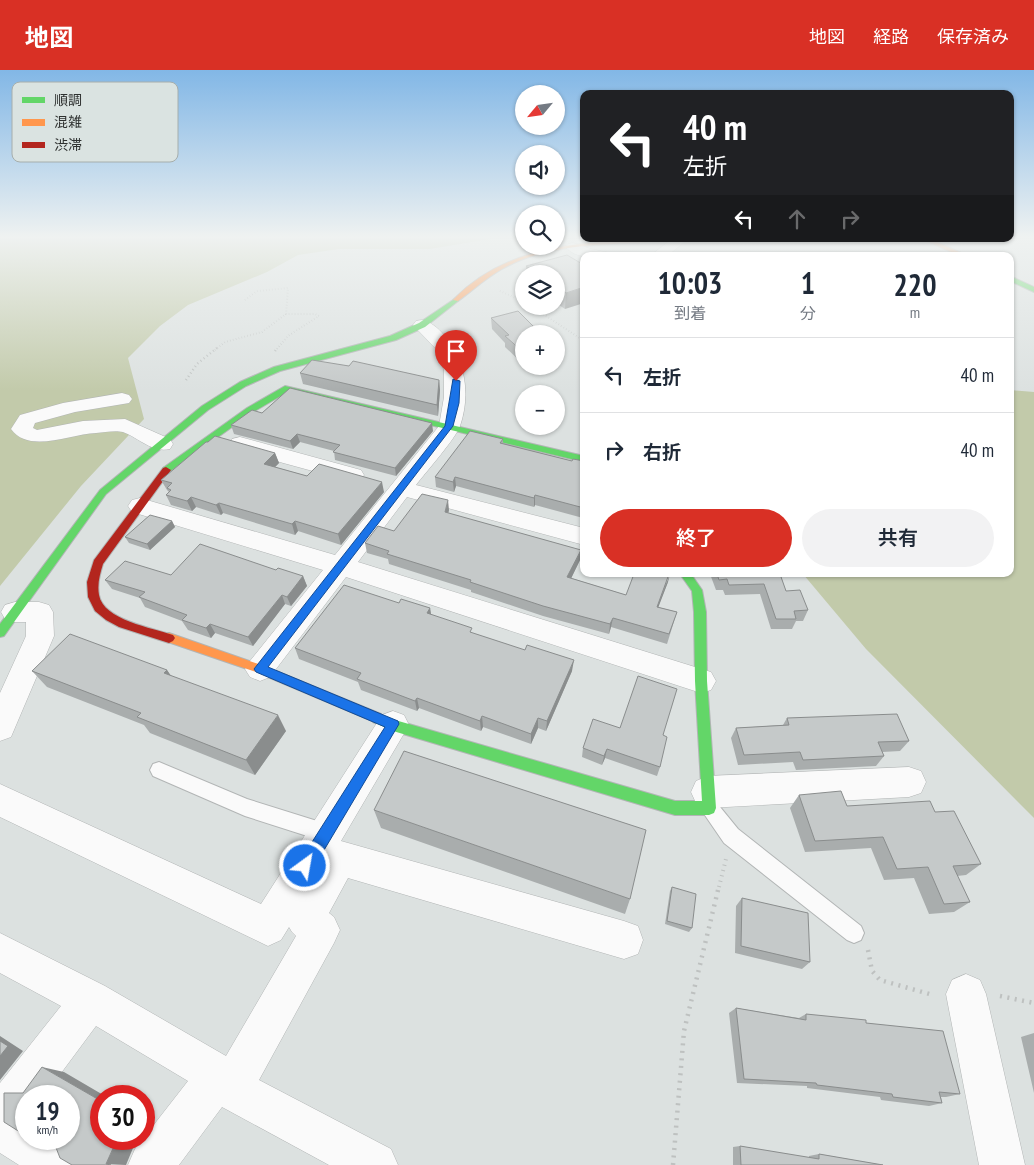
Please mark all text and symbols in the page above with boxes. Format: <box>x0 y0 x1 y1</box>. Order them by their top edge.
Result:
text: 地図 <box>25 22 73 53</box>
text: 地図 <box>809 25 845 48</box>
text: 経路 <box>873 25 909 48</box>
text: 保存済み <box>937 25 1009 48</box>
legend <box>12 82 178 162</box>
north arrow <box>515 85 565 135</box>
map controls <box>515 85 565 435</box>
text: 順調 <box>54 91 82 109</box>
text: 40 m <box>683 104 747 150</box>
icon: left <box>600 110 665 175</box>
text: 混雑 <box>54 113 82 131</box>
text: 渋滞 <box>54 136 82 154</box>
button: sound <box>515 145 565 195</box>
text: 左折 <box>683 152 727 180</box>
button: search <box>515 205 565 255</box>
icon: left <box>730 205 758 233</box>
icon: ahead <box>783 205 811 233</box>
icon: right <box>836 205 864 233</box>
text: 10:03 <box>658 263 722 302</box>
text: 1 <box>801 263 815 302</box>
button: layers <box>515 265 565 315</box>
text: 220 <box>893 265 936 304</box>
text: m <box>910 302 920 322</box>
text: 到着 <box>674 303 706 323</box>
text: 分 <box>800 303 816 323</box>
button: + <box>515 325 565 375</box>
pin <box>435 330 477 381</box>
icon: arrive <box>442 337 470 365</box>
icon: left <box>600 361 628 389</box>
text: 40 m <box>961 363 994 387</box>
text: 左折 <box>643 365 681 389</box>
button: − <box>515 385 565 435</box>
icon: right <box>600 436 628 464</box>
text: 40 m <box>961 438 994 462</box>
text: 右折 <box>643 440 681 464</box>
button: 終了 <box>600 509 792 567</box>
button: 共有 <box>802 509 994 567</box>
position arrow <box>278 839 330 891</box>
speed limit sign: 30 <box>90 1085 155 1150</box>
text: 19 <box>36 1095 59 1127</box>
text: km/h <box>37 1122 58 1137</box>

